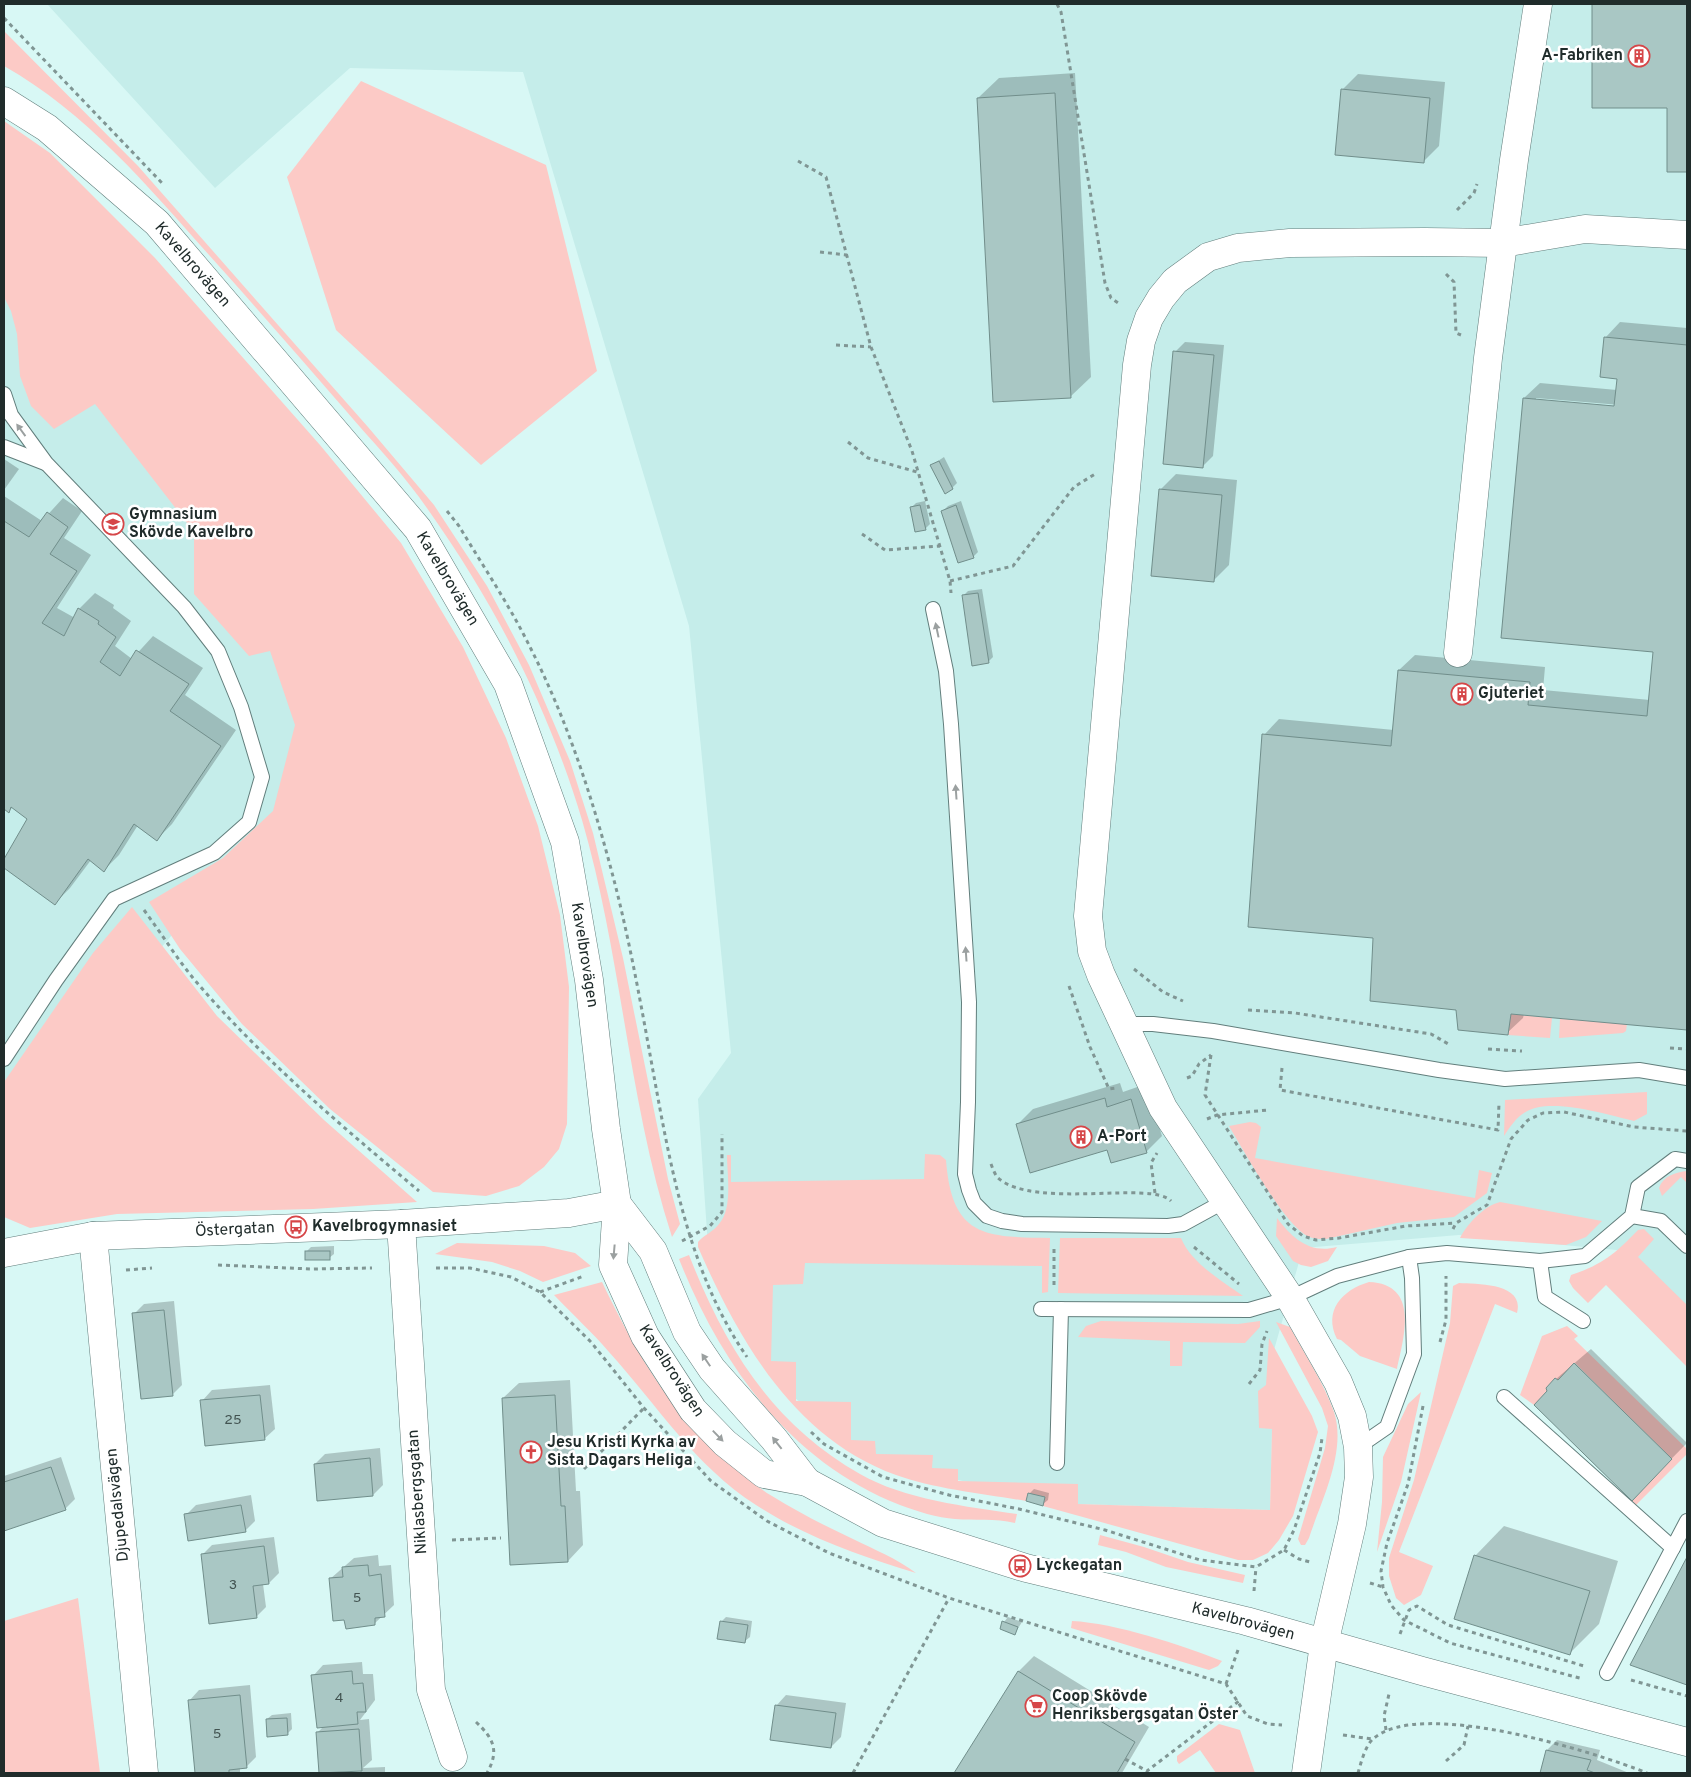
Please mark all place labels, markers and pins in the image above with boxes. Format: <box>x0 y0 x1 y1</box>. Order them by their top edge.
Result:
building icon: A-Fabriken <box>1627 44 1651 68</box>
place label: A-Fabriken <box>1541 46 1623 66</box>
place label: Gymnasium Skövde Kavelbro <box>129 505 253 543</box>
school or university icon: Gymnasium Skövde Kavelbro <box>101 512 125 536</box>
building icon: Gjuteriet <box>1450 682 1474 706</box>
place label: Gjuteriet <box>1478 684 1544 704</box>
building icon: A-Port <box>1069 1125 1093 1149</box>
place label: A-Port <box>1097 1127 1147 1147</box>
bus stop icon: Kavelbrogymnasiet <box>284 1215 308 1239</box>
place label: Kavelbrogymnasiet <box>312 1217 457 1237</box>
place label: Jesu Kristi Kyrka av Sista Dagars Heliga <box>547 1433 696 1471</box>
church icon: Jesu Kristi Kyrka av Sista Dagars Heliga <box>519 1440 543 1464</box>
bus stop icon: Lyckegatan <box>1008 1554 1032 1578</box>
place label: Lyckegatan <box>1036 1556 1122 1576</box>
place label: Coop Skövde Henriksbergsgatan Öster <box>1052 1687 1239 1725</box>
supermarket icon: Coop Skövde Henriksbergsgatan Öster <box>1024 1694 1048 1718</box>

